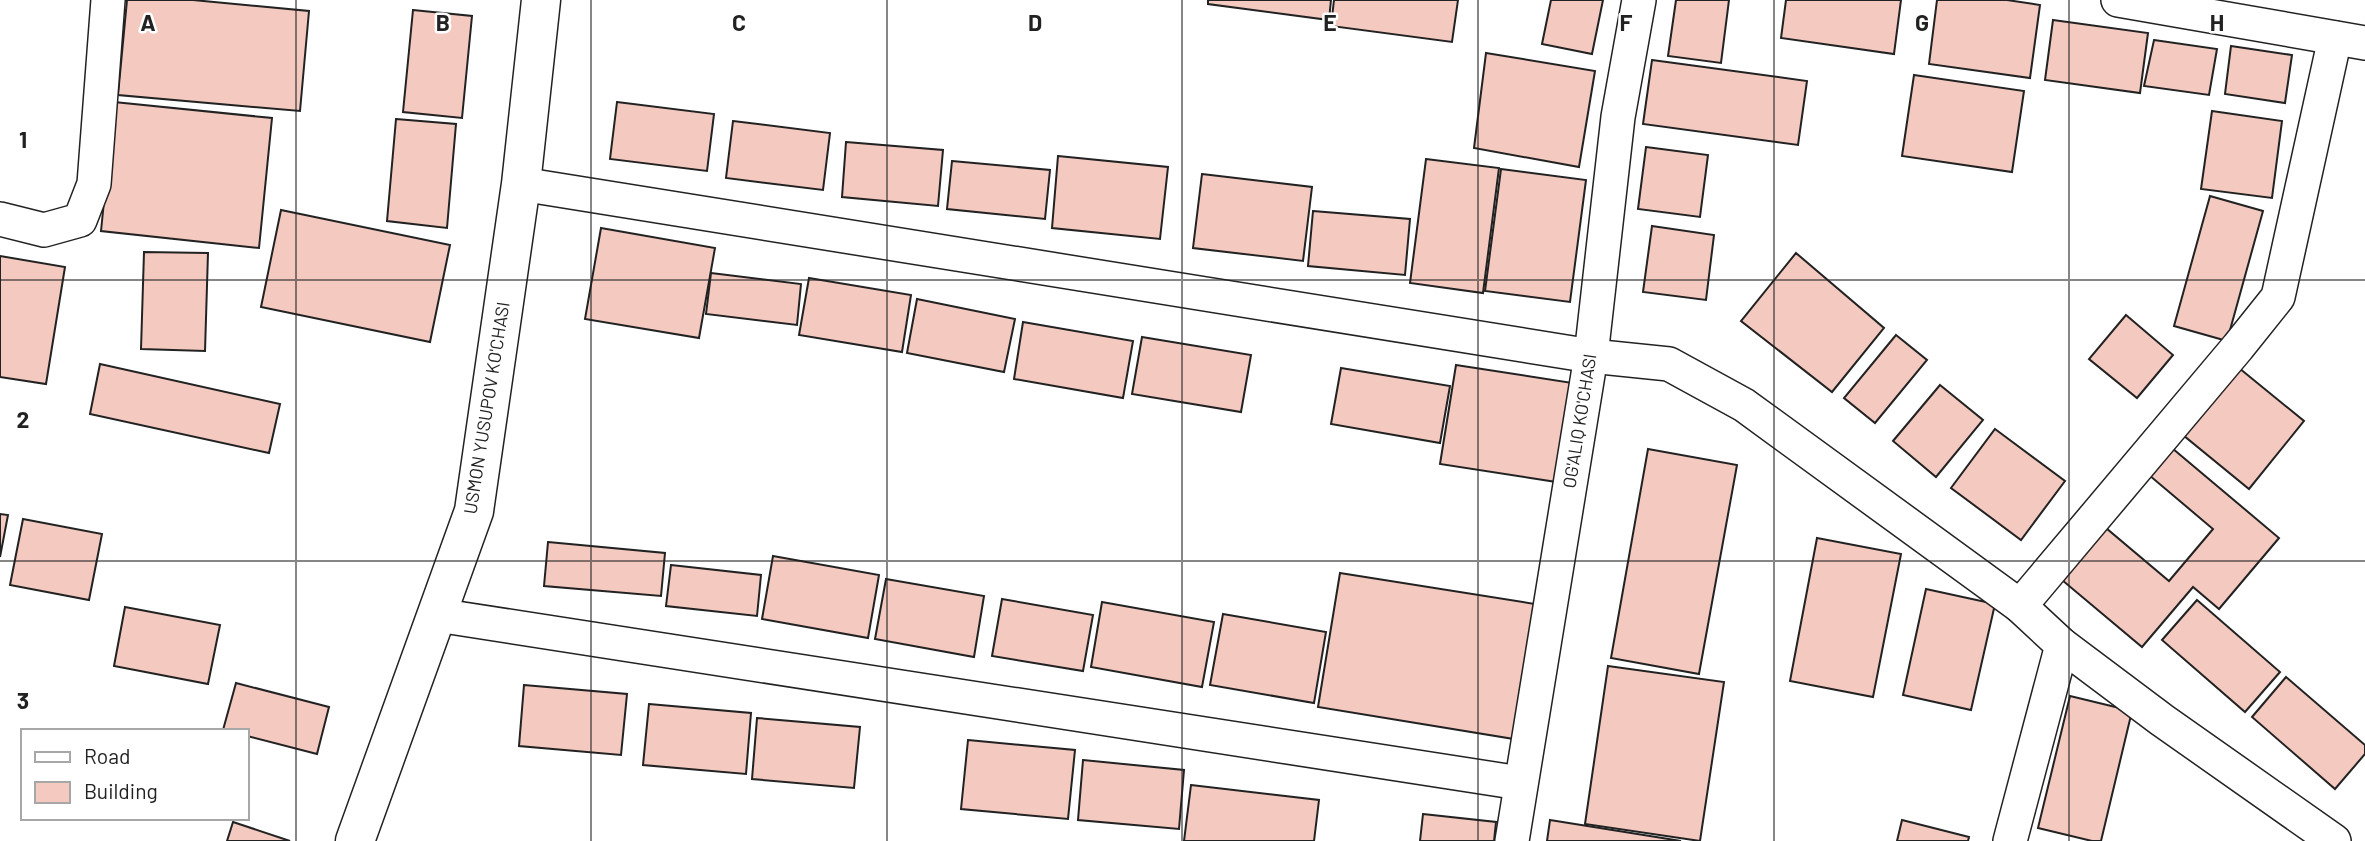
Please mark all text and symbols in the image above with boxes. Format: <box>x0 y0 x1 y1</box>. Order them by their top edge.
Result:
text: A <box>140 8 156 36</box>
text: B <box>436 8 450 36</box>
text: C <box>732 8 746 36</box>
text: D <box>1028 8 1042 36</box>
text: E <box>1323 8 1337 36</box>
text: F <box>1620 8 1633 36</box>
text: G <box>1915 8 1929 36</box>
text: H <box>2210 8 2224 36</box>
text: 1 <box>19 125 27 153</box>
street label: USMON YUSUPOV KO'CHASI <box>458 300 514 516</box>
street label: OG'ALIQ KO'CHASI <box>1558 352 1601 490</box>
text: 2 <box>17 405 29 433</box>
text: 3 <box>17 686 29 714</box>
legend <box>21 729 248 820</box>
text: Road <box>84 743 130 768</box>
text: Building <box>84 778 158 803</box>

